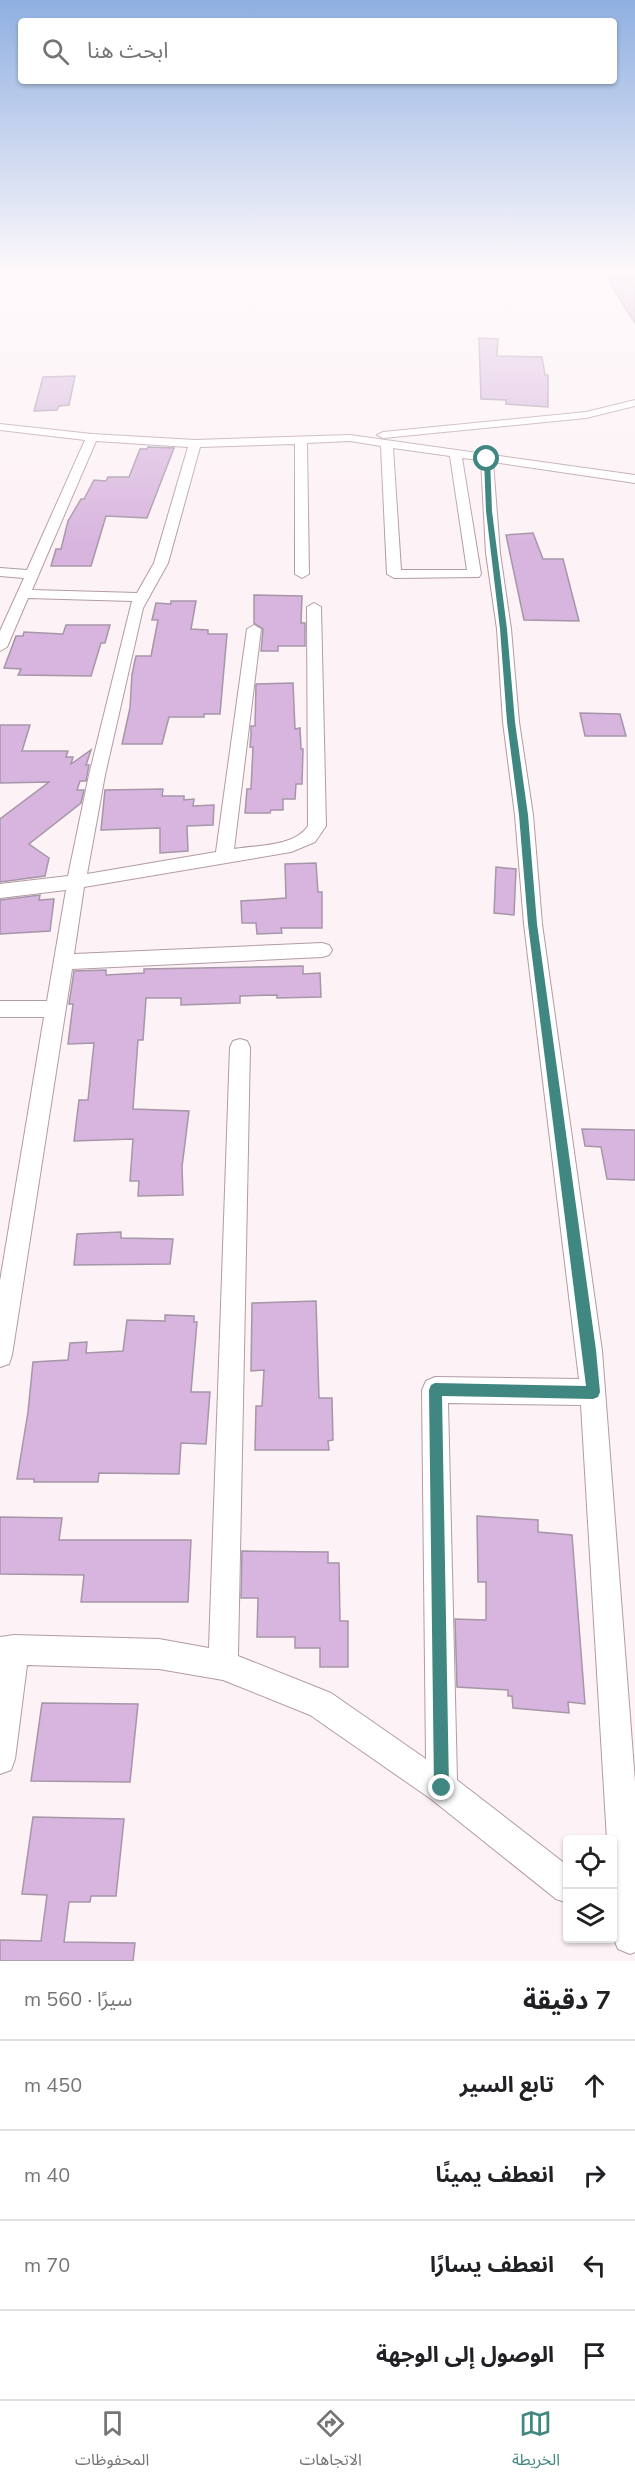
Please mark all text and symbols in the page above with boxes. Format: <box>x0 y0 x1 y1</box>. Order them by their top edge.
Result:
search box <box>18 18 617 84</box>
icon: search <box>39 35 72 68</box>
text: ابحث هنا <box>87 36 168 66</box>
route start <box>473 445 499 471</box>
route end <box>428 1774 454 1800</box>
map controls <box>563 1835 617 1943</box>
button: locate <box>563 1835 617 1889</box>
button: layers <box>563 1889 617 1943</box>
text: 7 دقيقة <box>523 1983 611 2018</box>
text: سيرًا · 560 m <box>24 1986 132 2013</box>
icon: ahead <box>578 2069 611 2102</box>
text: تابع السير <box>460 2070 554 2100</box>
text: 450 m <box>24 2072 82 2099</box>
icon: right <box>578 2159 611 2192</box>
text: انعطف يمينًا <box>436 2160 554 2190</box>
text: 40 m <box>24 2162 70 2189</box>
icon: left <box>578 2249 611 2282</box>
text: انعطف يسارًا <box>430 2250 554 2280</box>
text: 70 m <box>24 2252 70 2279</box>
icon: arrive <box>578 2339 611 2372</box>
text: الوصول إلى الوجهة <box>376 2340 554 2370</box>
tab: المحفوظات <box>75 2407 149 2477</box>
tab: الاتجاهات <box>299 2407 362 2477</box>
tab: الخريطة <box>512 2407 560 2477</box>

